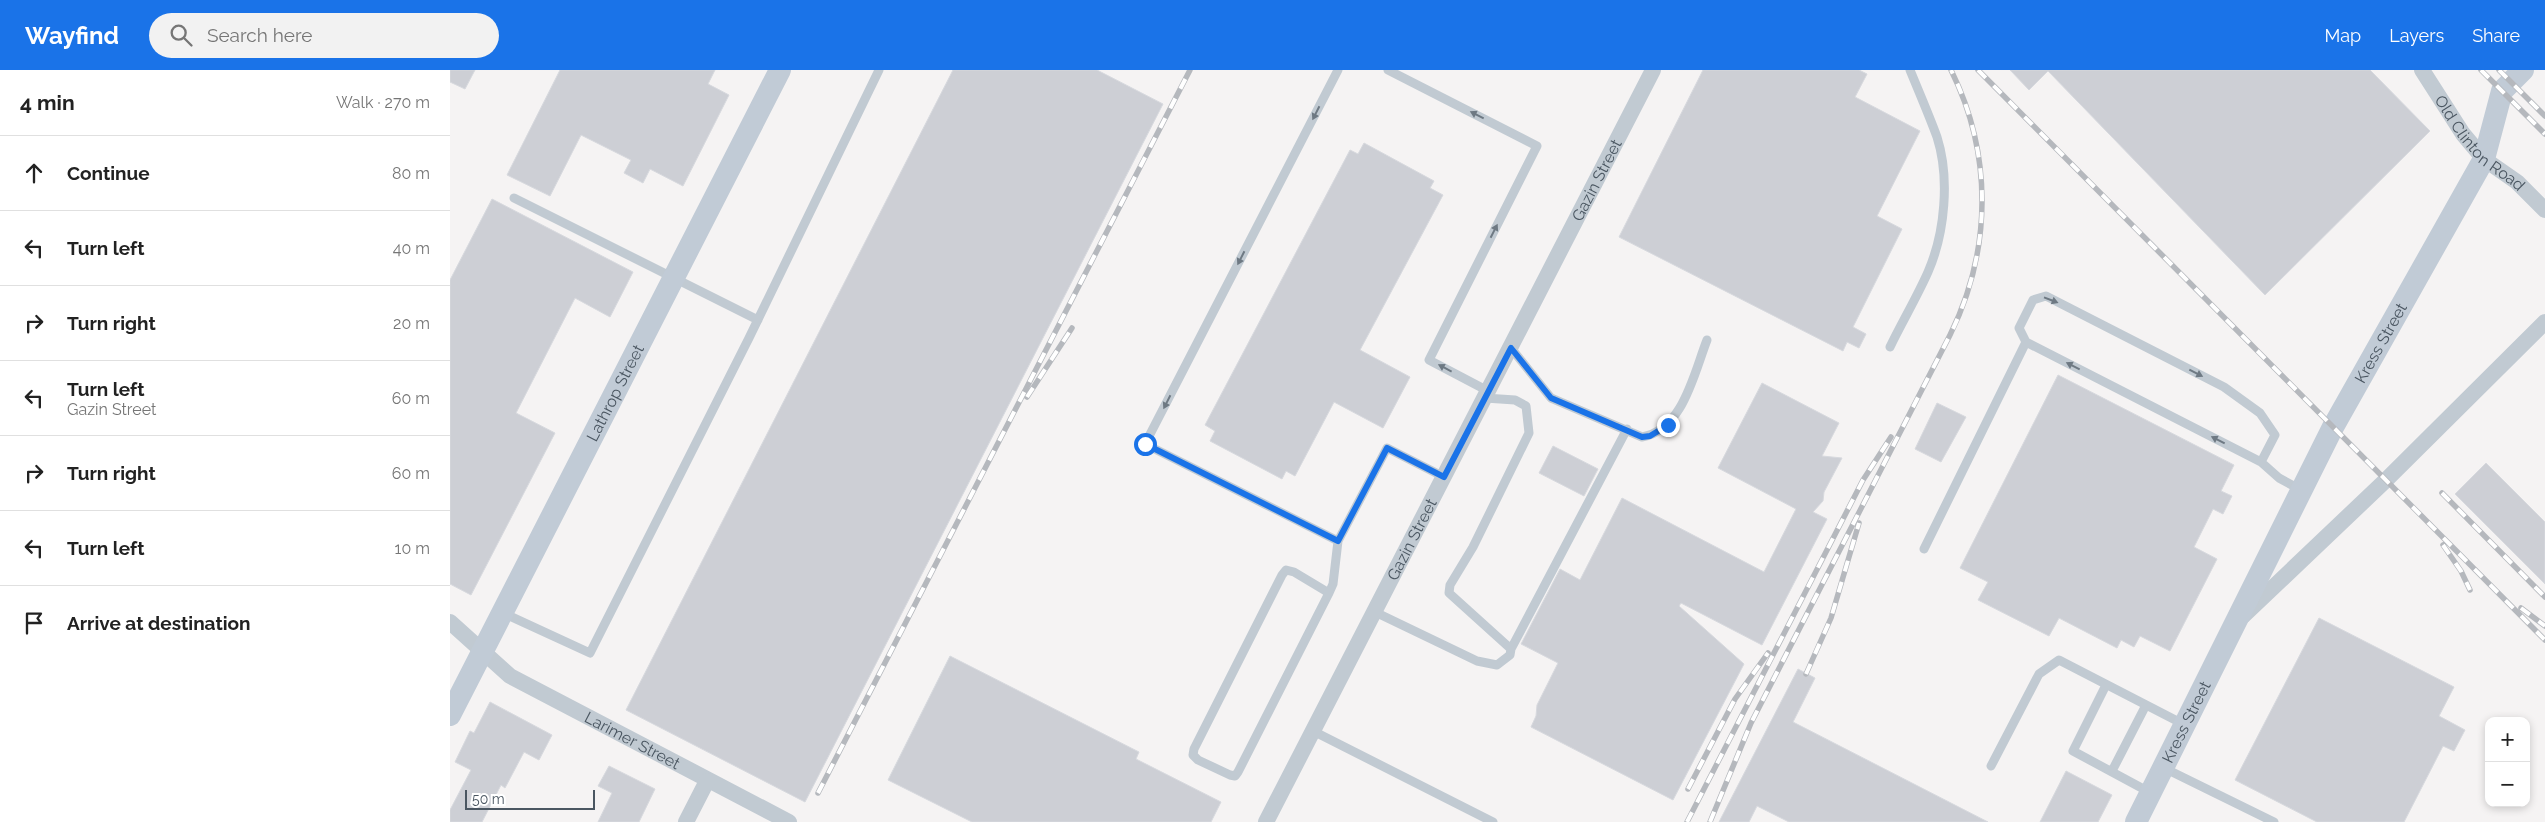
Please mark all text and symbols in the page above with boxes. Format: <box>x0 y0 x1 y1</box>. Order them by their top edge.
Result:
search box <box>149 13 499 58</box>
text: Wayfind <box>25 21 119 50</box>
icon: search <box>167 21 195 49</box>
text: Search here <box>207 24 312 46</box>
text: Map <box>2325 25 2361 46</box>
text: Layers <box>2389 25 2444 46</box>
text: Share <box>2472 25 2520 46</box>
text: 4 min <box>20 90 75 115</box>
street label: Old Clinton Road <box>2431 92 2529 195</box>
text: Walk · 270 m <box>336 93 430 112</box>
one-way arrow <box>1312 106 1320 121</box>
one-way arrow <box>1470 111 1485 119</box>
street label: Gazin Street <box>1568 136 1626 224</box>
icon: ahead <box>20 159 48 187</box>
text: Continue <box>67 162 150 184</box>
text: 80 m <box>392 164 430 183</box>
one-way arrow <box>1490 224 1498 238</box>
icon: left <box>20 234 48 262</box>
text: Turn left <box>67 237 144 259</box>
text: 40 m <box>393 239 430 258</box>
one-way arrow <box>1237 251 1245 265</box>
one-way arrow <box>2044 296 2059 304</box>
street label: Kress Street <box>2351 299 2411 387</box>
icon: right <box>20 309 48 337</box>
text: Turn right <box>67 312 156 334</box>
text: 20 m <box>393 314 430 333</box>
street label: Lathrop Street <box>583 341 648 444</box>
one-way arrow <box>2066 362 2080 370</box>
one-way arrow <box>1438 364 1452 372</box>
one-way arrow <box>2189 369 2204 377</box>
text: Turn left <box>67 378 144 400</box>
icon: left <box>20 384 48 412</box>
text: 60 m <box>392 389 430 408</box>
one-way arrow <box>1163 395 1171 409</box>
text: Gazin Street <box>67 400 156 419</box>
route end <box>1657 414 1680 437</box>
route start <box>1134 433 1157 456</box>
one-way arrow <box>2211 436 2225 444</box>
icon: right <box>20 459 48 487</box>
text: Turn right <box>67 462 156 484</box>
text: 60 m <box>392 464 430 483</box>
street label: Gazin Street <box>1383 495 1441 584</box>
icon: left <box>20 534 48 562</box>
text: Turn left <box>67 537 144 559</box>
text: 10 m <box>395 539 430 558</box>
icon: arrive <box>20 609 48 637</box>
text: Arrive at destination <box>67 612 251 634</box>
street label: Kress Street <box>2158 677 2215 766</box>
street label: Larimer Street <box>581 708 684 774</box>
map controls <box>2485 717 2530 807</box>
button: + <box>2485 717 2530 762</box>
button: − <box>2485 762 2530 807</box>
scale bar <box>465 787 595 810</box>
text: 50 m <box>472 791 505 807</box>

